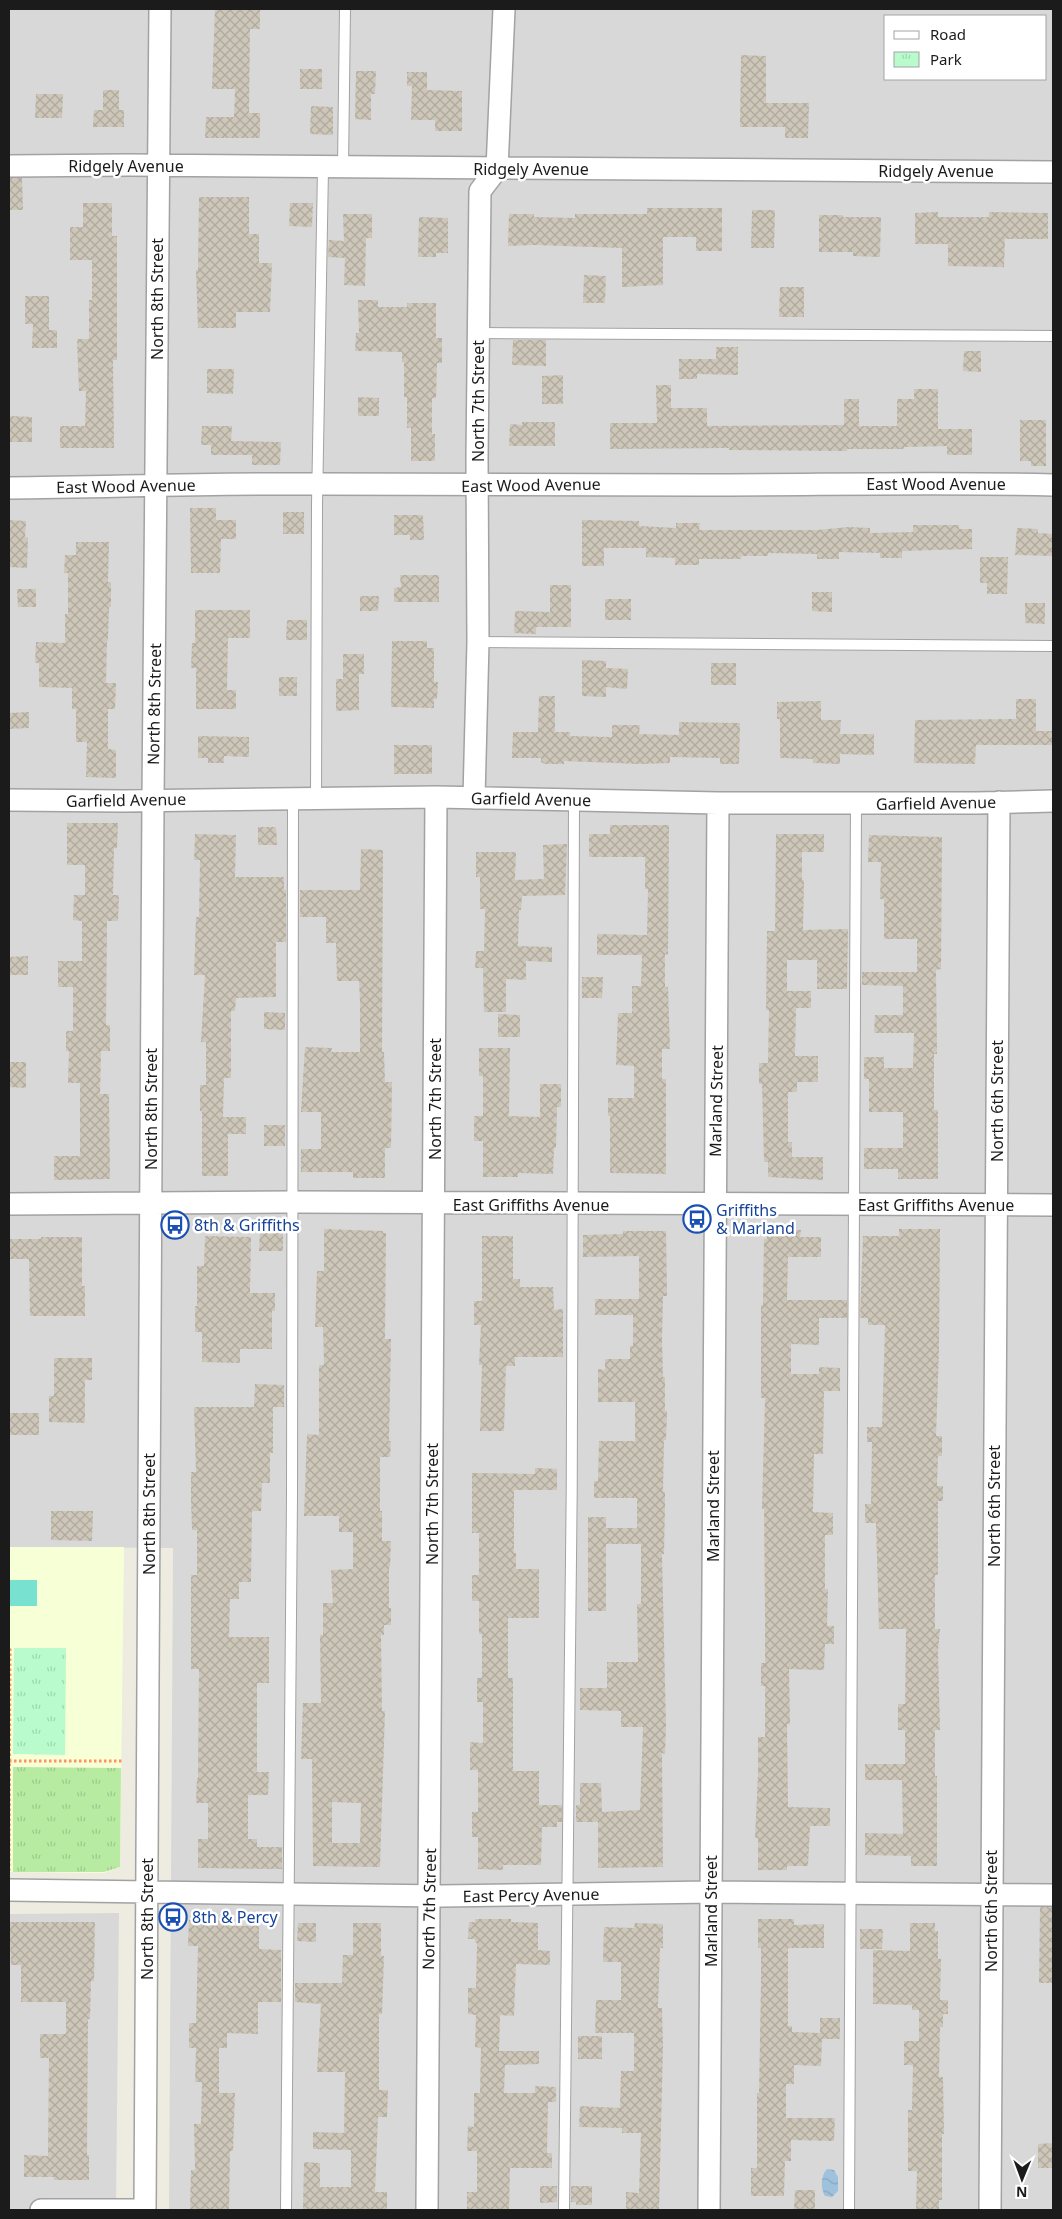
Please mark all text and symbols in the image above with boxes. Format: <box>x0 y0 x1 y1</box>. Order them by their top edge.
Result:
legend <box>884 15 1047 80</box>
text: Road <box>930 24 966 44</box>
text: Park <box>930 49 962 69</box>
street label: Ridgely Avenue <box>68 155 184 177</box>
street label: Ridgely Avenue <box>473 158 589 180</box>
street label: Ridgely Avenue <box>878 160 994 182</box>
street label: North 8th Street <box>146 238 168 360</box>
street label: North 7th Street <box>467 340 489 462</box>
street label: East Wood Avenue <box>461 473 601 497</box>
street label: East Wood Avenue <box>866 473 1006 495</box>
street label: East Wood Avenue <box>56 474 196 498</box>
street label: North 8th Street <box>142 643 166 765</box>
street label: Garfield Avenue <box>471 787 591 811</box>
street label: Garfield Avenue <box>66 788 186 812</box>
street label: Garfield Avenue <box>876 791 996 815</box>
street label: North 7th Street <box>424 1038 446 1160</box>
street label: North 6th Street <box>986 1040 1008 1162</box>
street label: Marland Street <box>704 1045 728 1157</box>
street label: North 8th Street <box>140 1048 162 1170</box>
street label: East Griffiths Avenue <box>453 1194 609 1216</box>
street label: East Griffiths Avenue <box>858 1194 1014 1216</box>
place label: Griffiths & Marland <box>716 1199 795 1239</box>
bus stop icon: Griffiths & Marland <box>682 1204 712 1234</box>
bus stop icon: 8th & Griffiths <box>160 1210 190 1240</box>
place label: 8th & Griffiths <box>194 1214 300 1236</box>
street label: North 7th Street <box>421 1443 443 1565</box>
street label: North 6th Street <box>983 1445 1005 1567</box>
street label: Marland Street <box>702 1450 724 1562</box>
street label: North 8th Street <box>138 1453 160 1575</box>
street label: North 7th Street <box>417 1848 441 1970</box>
street label: North 6th Street <box>980 1850 1002 1972</box>
street label: Marland Street <box>700 1855 722 1967</box>
street label: North 8th Street <box>136 1858 158 1980</box>
street label: East Percy Avenue <box>462 1883 600 1907</box>
bus stop icon: 8th & Percy <box>158 1902 188 1932</box>
place label: 8th & Percy <box>192 1906 279 1928</box>
north arrow <box>997 2154 1047 2204</box>
text: N <box>1016 2183 1028 2202</box>

